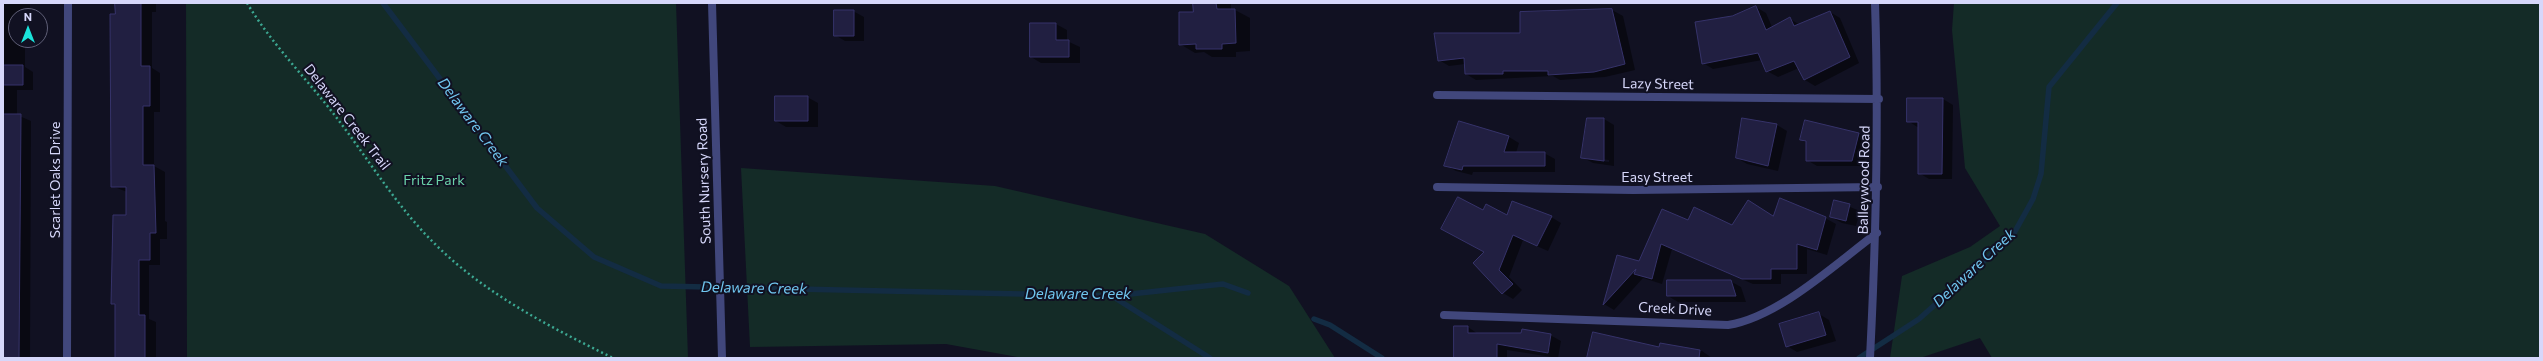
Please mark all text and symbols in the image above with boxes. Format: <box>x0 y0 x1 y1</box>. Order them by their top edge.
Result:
north arrow <box>8 8 48 48</box>
text: N <box>24 10 32 23</box>
street label: Delaware Creek Trail <box>300 61 394 173</box>
water label: Delaware Creek <box>434 74 512 170</box>
street label: Lazy Street <box>1622 75 1694 93</box>
street label: South Nursery Road <box>693 117 715 245</box>
street label: Scarlet Oaks Drive <box>47 122 63 238</box>
street label: Balleywood Road <box>1855 125 1873 235</box>
street label: Easy Street <box>1621 169 1693 185</box>
park label: Fritz Park <box>403 172 465 188</box>
water label: Delaware Creek <box>1929 225 2019 311</box>
water label: Delaware Creek <box>701 278 807 298</box>
water label: Delaware Creek <box>1025 285 1131 303</box>
street label: Creek Drive <box>1638 299 1712 319</box>

